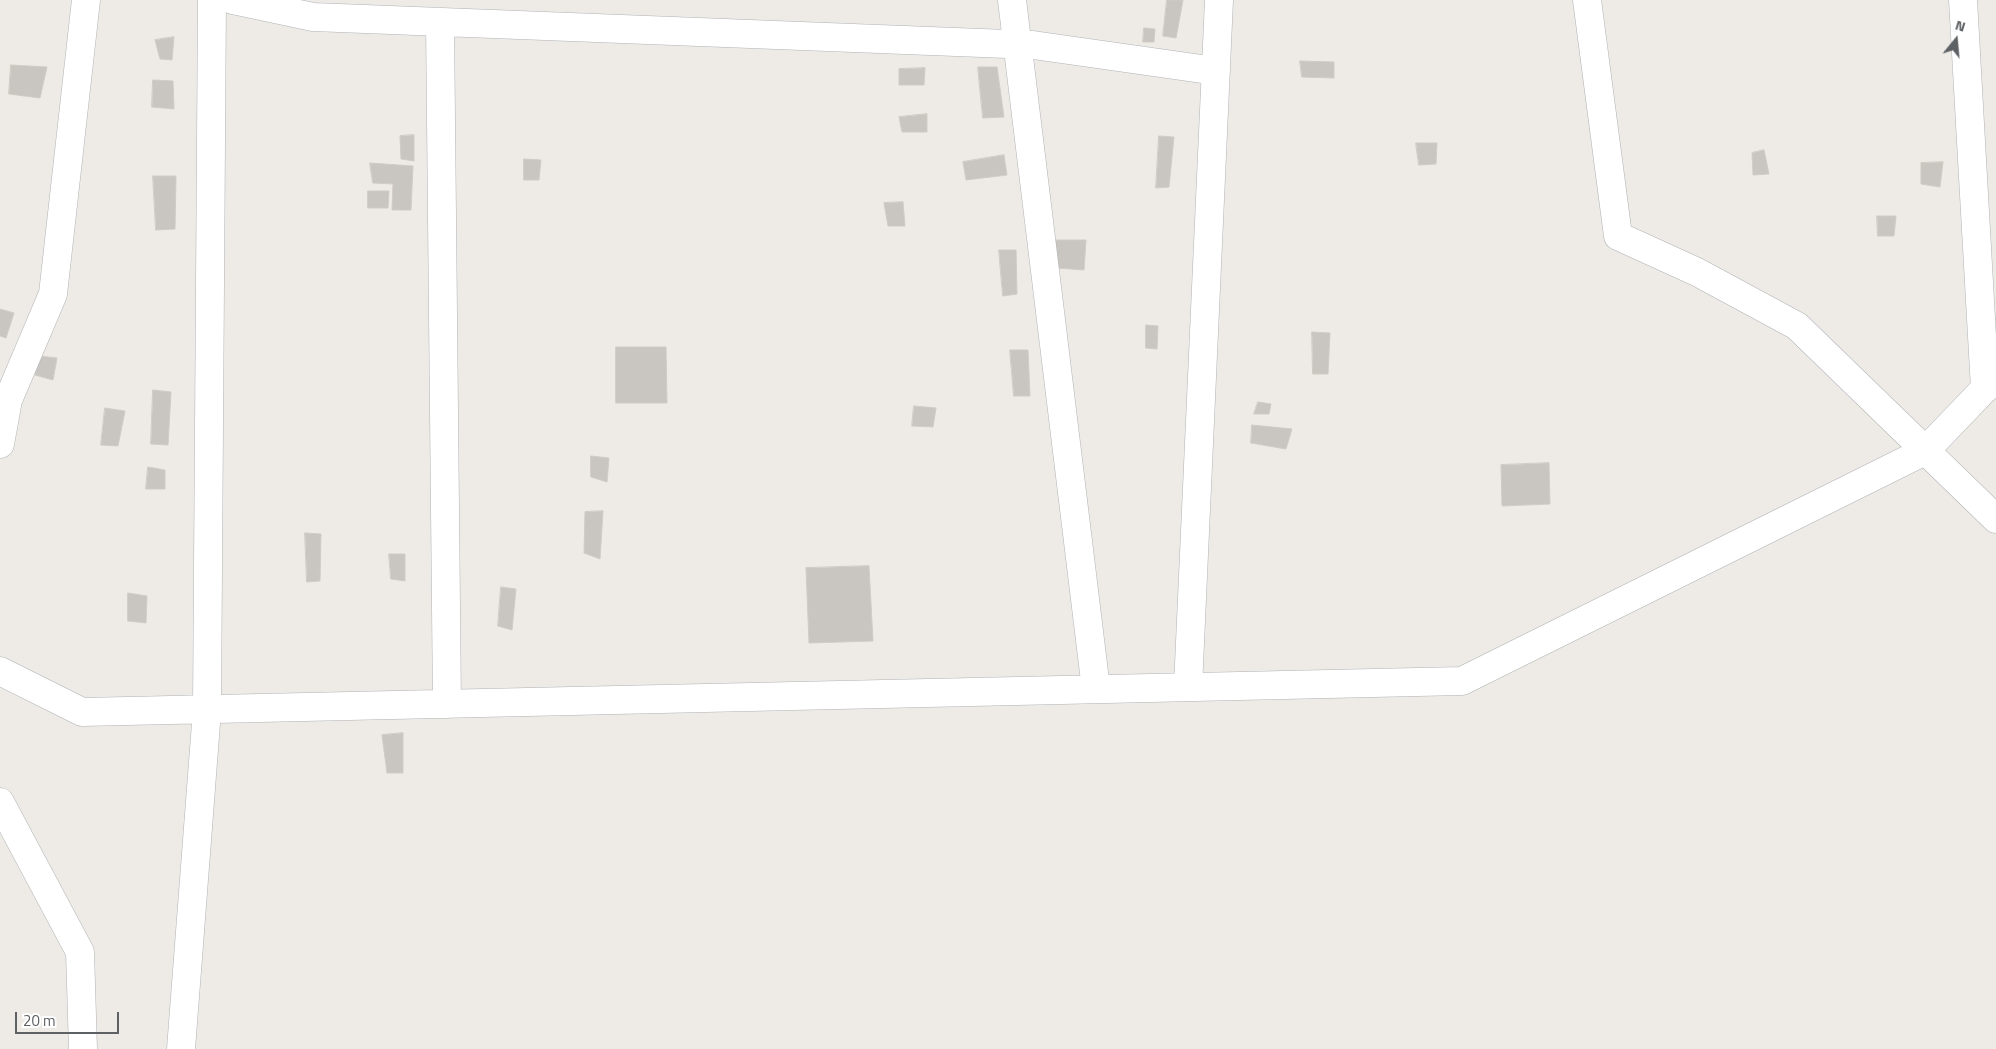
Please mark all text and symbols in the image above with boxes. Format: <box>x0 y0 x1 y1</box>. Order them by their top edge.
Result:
text: N <box>1953 14 1968 37</box>
north arrow <box>1931 15 1981 65</box>
scale bar <box>18 1002 121 1034</box>
text: 20 m <box>23 1009 56 1032</box>

